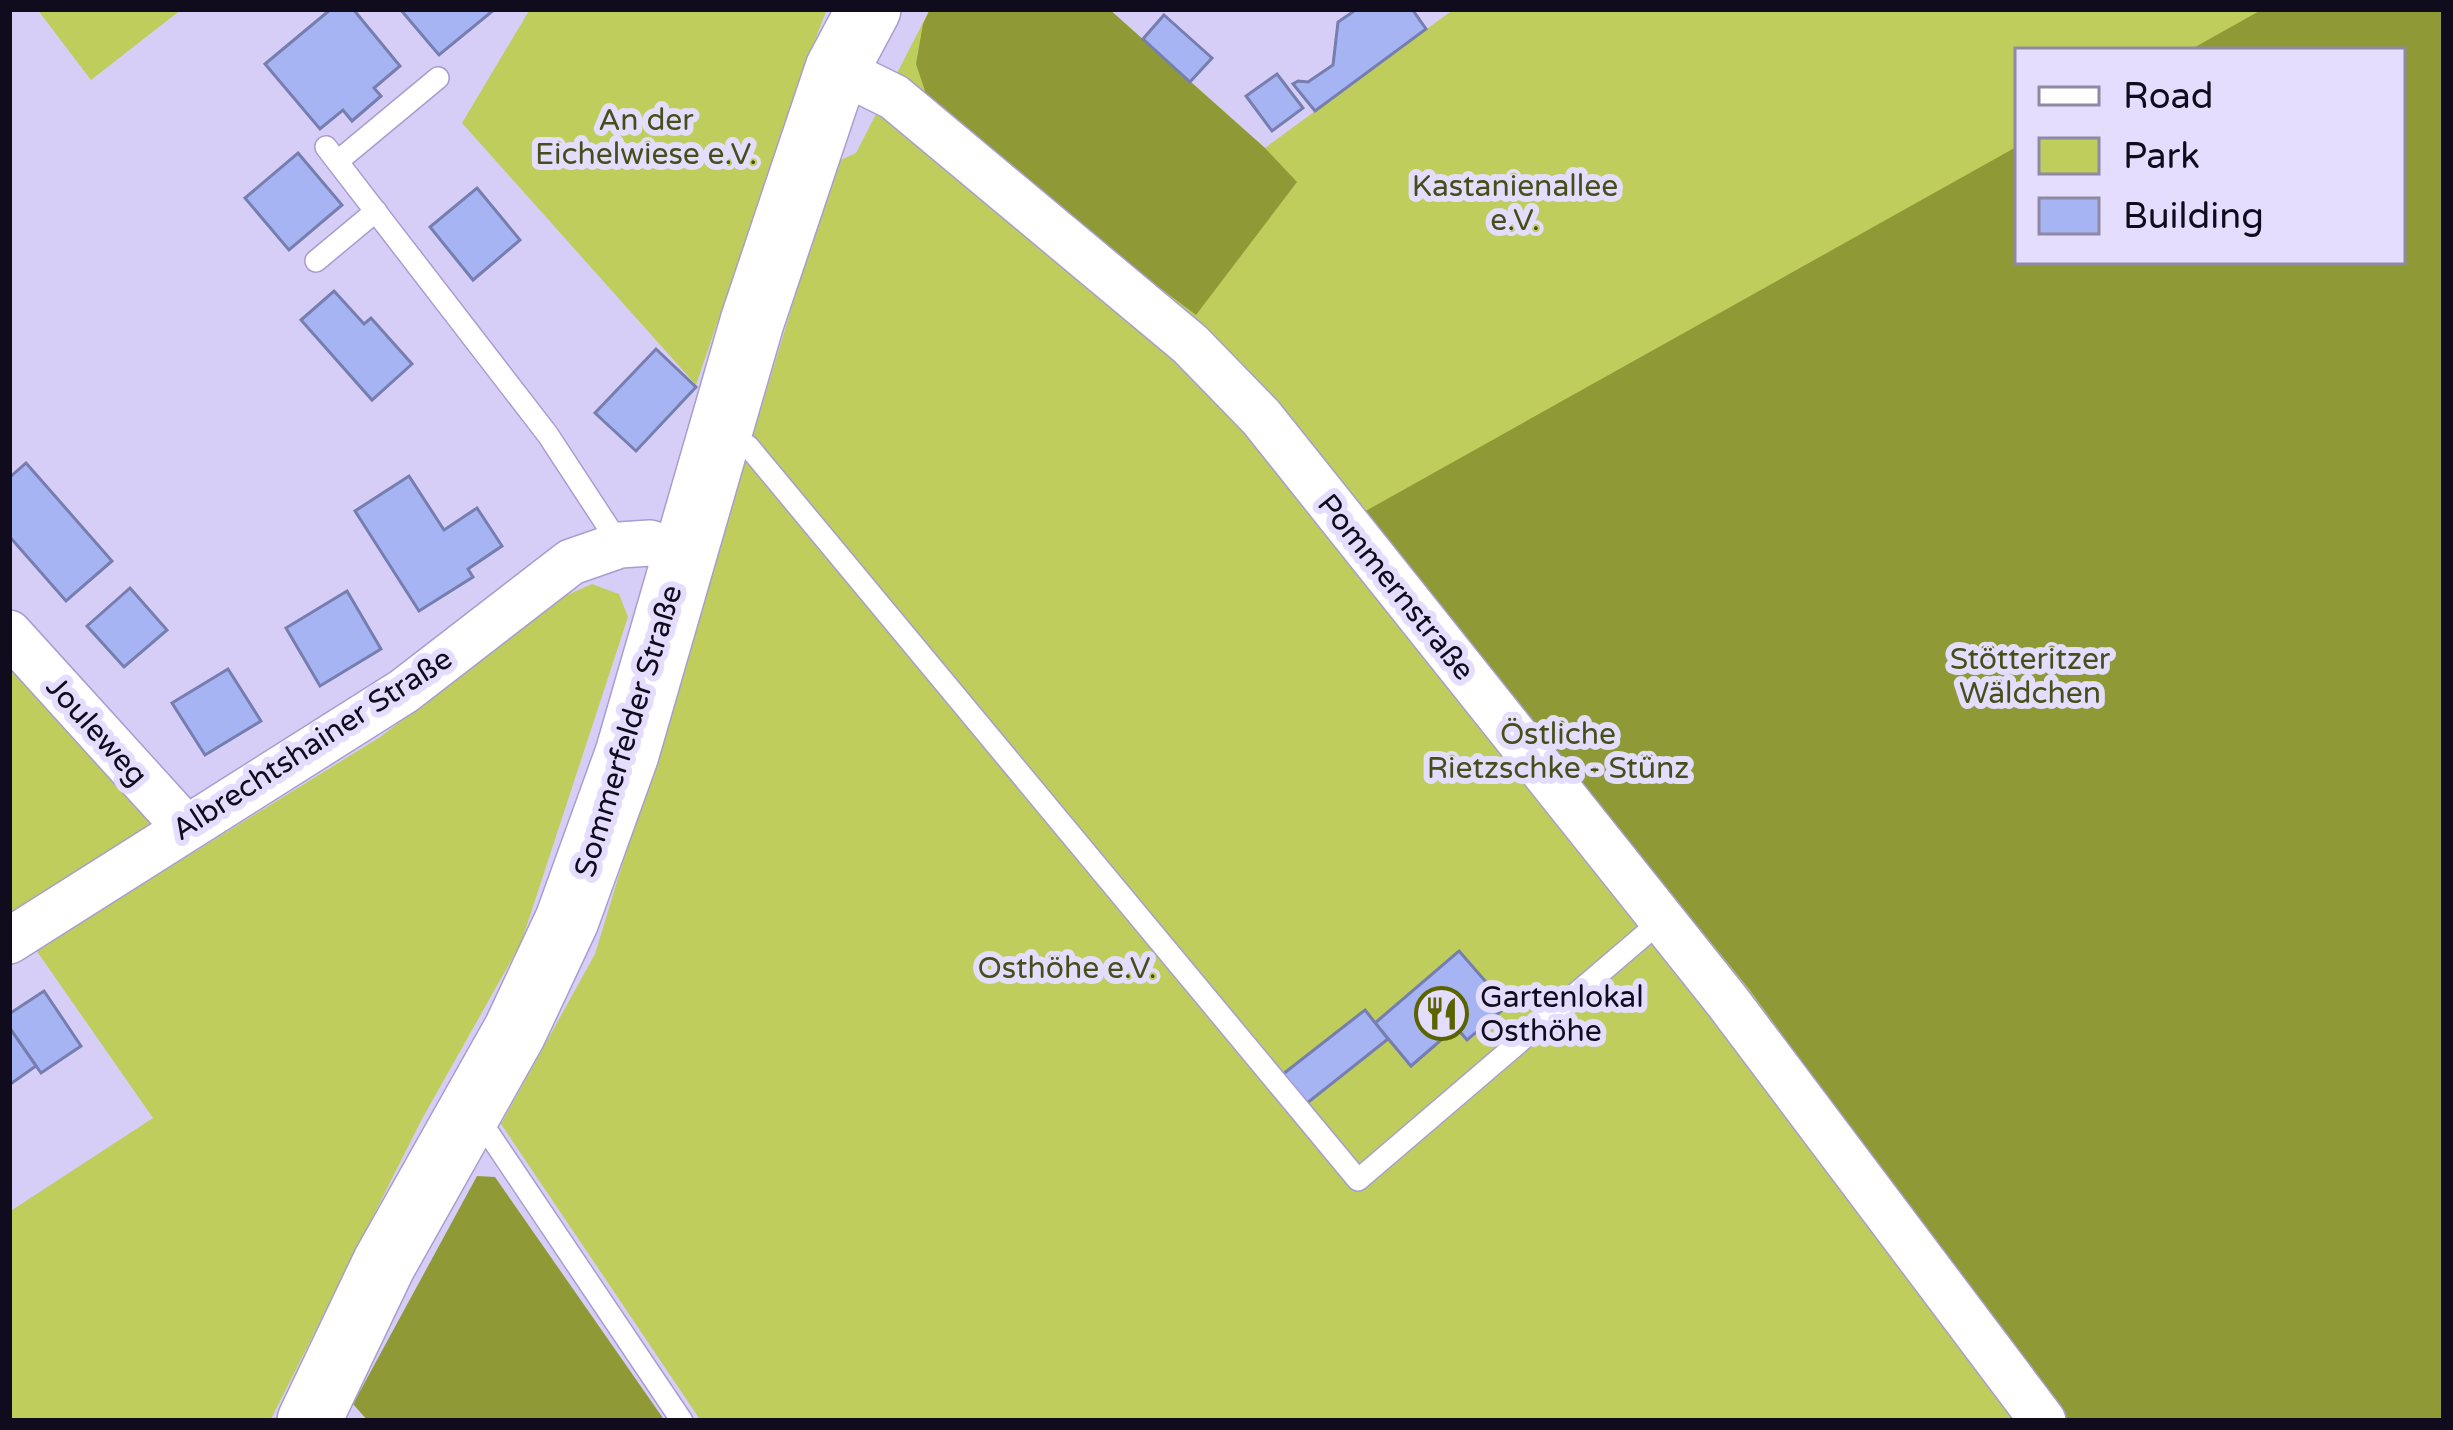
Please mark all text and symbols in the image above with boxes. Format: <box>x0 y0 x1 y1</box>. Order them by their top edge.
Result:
legend <box>2015 48 2405 264</box>
text: Road <box>2123 75 2213 118</box>
park label: An der Eichelwiese e.V. <box>535 102 757 173</box>
text: Park <box>2123 135 2200 178</box>
park label: Kastanienallee e.V. <box>1412 168 1618 239</box>
text: Building <box>2123 195 2264 238</box>
street label: Pommernstraße <box>1309 487 1482 688</box>
street label: Sommerfelder Straße <box>566 581 691 882</box>
street label: Albrechtshainer Straße <box>165 640 459 849</box>
park label: Stötteritzer Wäldchen <box>1950 641 2111 712</box>
street label: Jouleweg <box>38 669 155 794</box>
park label: Östliche Rietzschke - Stünz <box>1427 716 1689 787</box>
park label: Osthöhe e.V. <box>978 950 1156 987</box>
place label: Gartenlokal Osthöhe <box>1480 979 1644 1050</box>
restaurant icon: Gartenlokal Osthöhe <box>1413 986 1469 1042</box>

